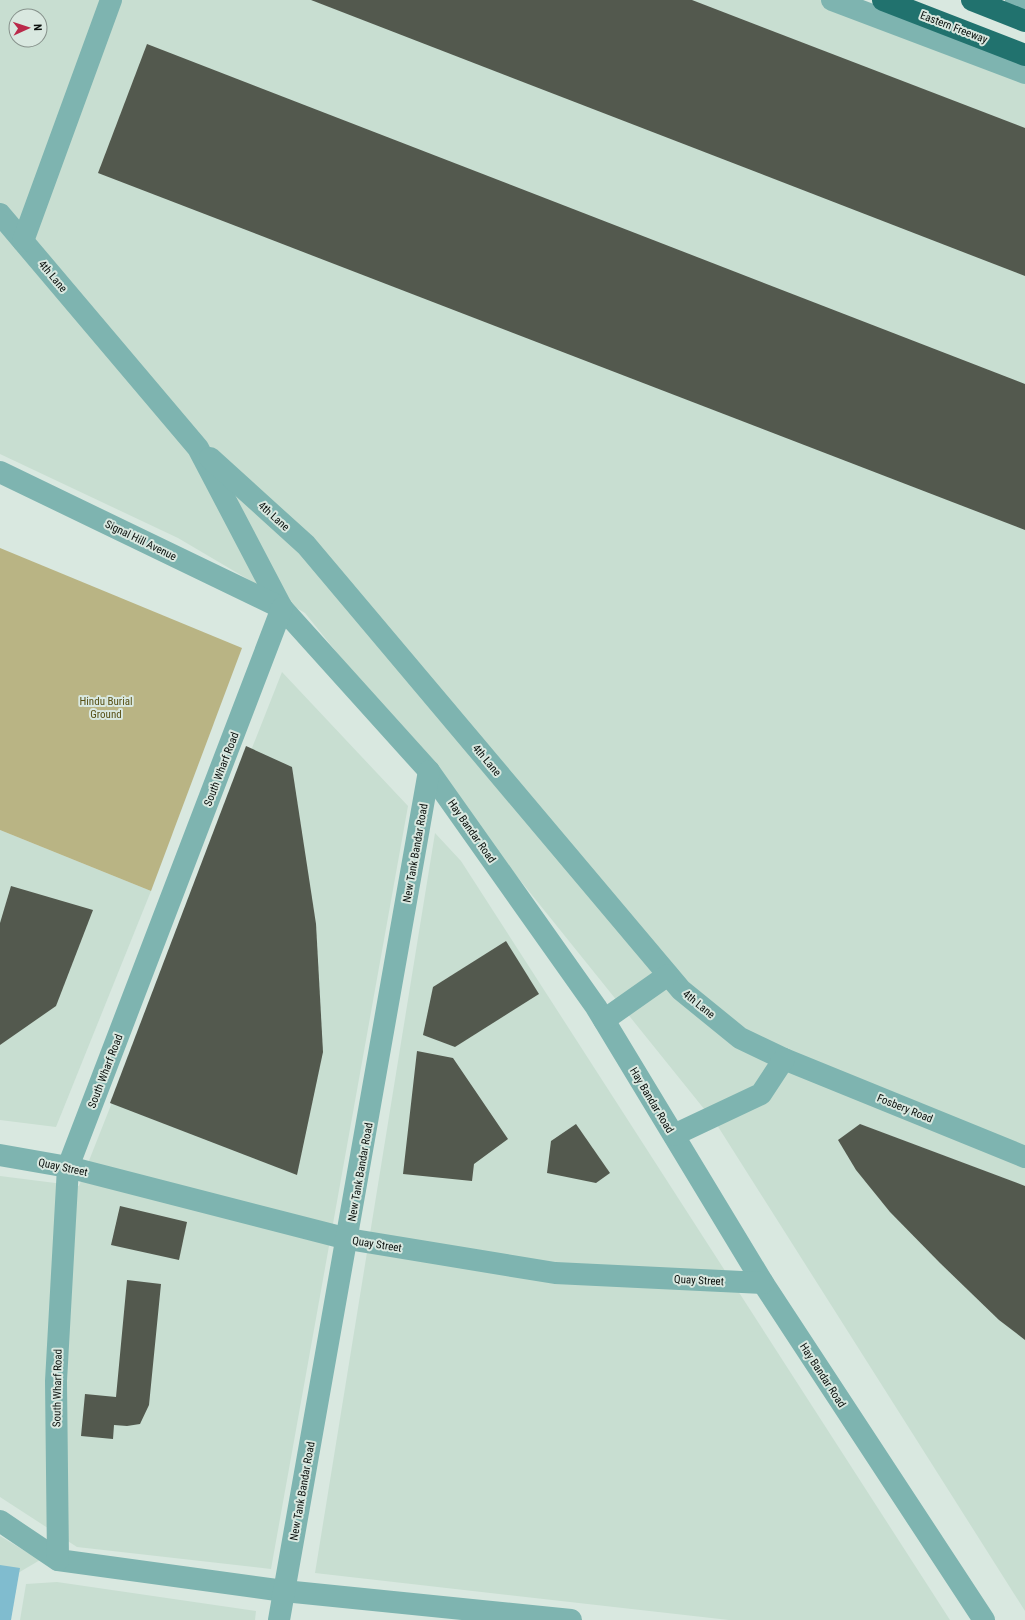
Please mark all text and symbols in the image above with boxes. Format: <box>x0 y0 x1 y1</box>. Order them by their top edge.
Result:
north arrow <box>8 8 48 48</box>
street label: Eastern Freeway <box>918 9 990 46</box>
text: N <box>31 24 44 31</box>
street label: 4th Lane <box>36 258 70 295</box>
street label: 4th Lane <box>255 499 292 534</box>
street label: Signal Hill Avenue <box>103 518 179 563</box>
park label: Hindu Burial Ground <box>80 695 132 721</box>
street label: South Wharf Road <box>201 730 242 808</box>
street label: 4th Lane <box>470 742 504 779</box>
street label: Hay Bandar Road <box>445 797 498 865</box>
street label: New Tank Bandar Road <box>400 803 431 903</box>
street label: 4th Lane <box>680 988 717 1021</box>
street label: South Wharf Road <box>85 1032 126 1110</box>
street label: Hay Bandar Road <box>627 1065 676 1135</box>
street label: Fosbery Road <box>875 1091 935 1126</box>
street label: New Tank Bandar Road <box>345 1122 376 1222</box>
street label: Quay Street <box>37 1156 89 1179</box>
street label: Quay Street <box>351 1234 403 1255</box>
street label: Quay Street <box>674 1273 724 1288</box>
street label: Hay Bandar Road <box>797 1341 848 1410</box>
street label: South Wharf Road <box>50 1349 65 1427</box>
street label: New Tank Bandar Road <box>287 1441 318 1541</box>

